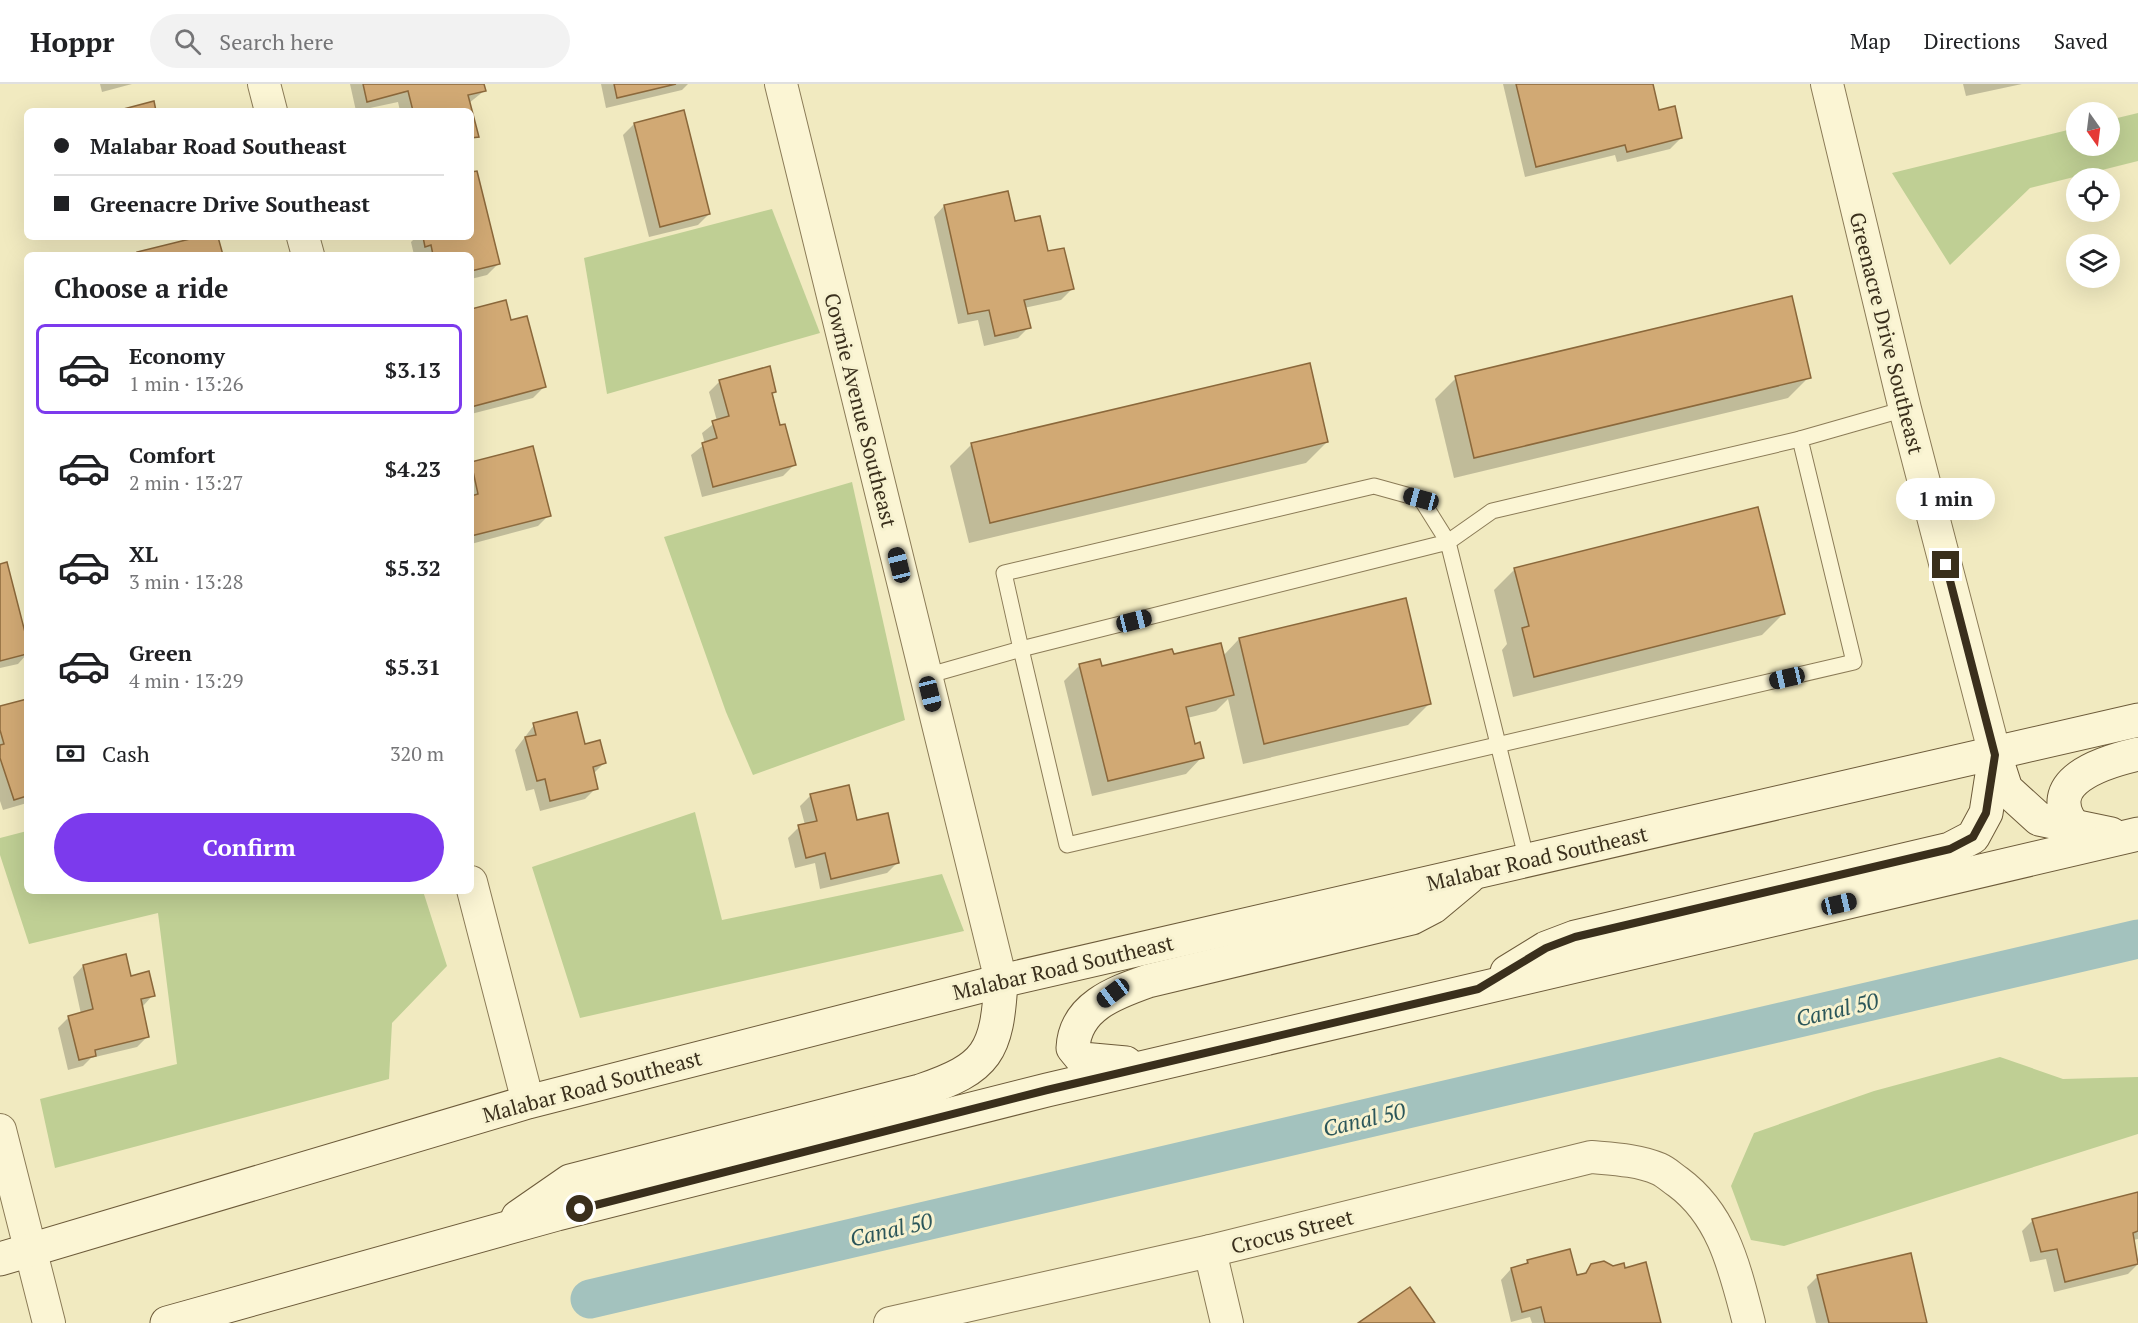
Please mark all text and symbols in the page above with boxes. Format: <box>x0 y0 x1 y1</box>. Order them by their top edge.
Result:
search box <box>150 14 570 68</box>
text: Hoppr <box>30 23 114 60</box>
icon: search <box>171 25 204 58</box>
text: Search here <box>219 27 334 56</box>
text: Map <box>1850 27 1891 55</box>
text: Directions <box>1924 27 2021 55</box>
text: Saved <box>2054 27 2108 55</box>
north arrow <box>2066 102 2120 156</box>
map controls <box>2066 102 2120 288</box>
text: Malabar Road Southeast <box>90 131 347 160</box>
button: locate <box>2066 168 2120 222</box>
text: Greenacre Drive Southeast <box>90 189 370 218</box>
street label: Greenacre Drive Southeast <box>1843 209 1931 457</box>
button: layers <box>2066 234 2120 288</box>
text: Choose a ride <box>54 270 229 306</box>
street label: Cownie Avenue Southeast <box>818 290 904 530</box>
text: Economy <box>129 341 225 370</box>
icon: car <box>57 342 111 396</box>
text: $3.13 <box>385 355 441 384</box>
text: 1 min · 13:26 <box>129 370 243 397</box>
text: Comfort <box>129 440 215 469</box>
icon: car <box>57 441 111 495</box>
text: $4.23 <box>385 454 441 483</box>
text: 2 min · 13:27 <box>129 469 243 496</box>
callout: 1 min <box>1896 478 1996 520</box>
text: 1 min <box>1918 485 1973 512</box>
car <box>1401 486 1441 512</box>
text: XL <box>129 539 158 568</box>
icon: car <box>57 540 111 594</box>
car <box>886 545 912 585</box>
route end <box>1932 551 1959 578</box>
text: $5.32 <box>385 553 441 582</box>
text: 3 min · 13:28 <box>129 568 243 595</box>
car <box>1114 608 1154 634</box>
text: Green <box>129 638 192 667</box>
icon: car <box>57 639 111 693</box>
text: $5.31 <box>385 652 441 681</box>
car <box>1767 665 1807 691</box>
text: 4 min · 13:29 <box>129 667 243 694</box>
car <box>917 674 943 714</box>
icon: cash <box>54 737 87 770</box>
text: Cash <box>102 739 150 768</box>
text: 320 m <box>390 740 444 767</box>
button: Confirm <box>54 813 444 882</box>
street label: Malabar Road Southeast <box>1424 819 1650 897</box>
car <box>1819 891 1859 917</box>
street label: Malabar Road Southeast <box>950 928 1176 1006</box>
car <box>1093 975 1133 1011</box>
water label: Canal 50 <box>1793 985 1882 1033</box>
street label: Malabar Road Southeast <box>479 1043 705 1129</box>
water label: Canal 50 <box>1320 1095 1409 1143</box>
route start <box>566 1195 593 1222</box>
street label: Crocus Street <box>1228 1202 1356 1260</box>
water label: Canal 50 <box>847 1205 936 1253</box>

